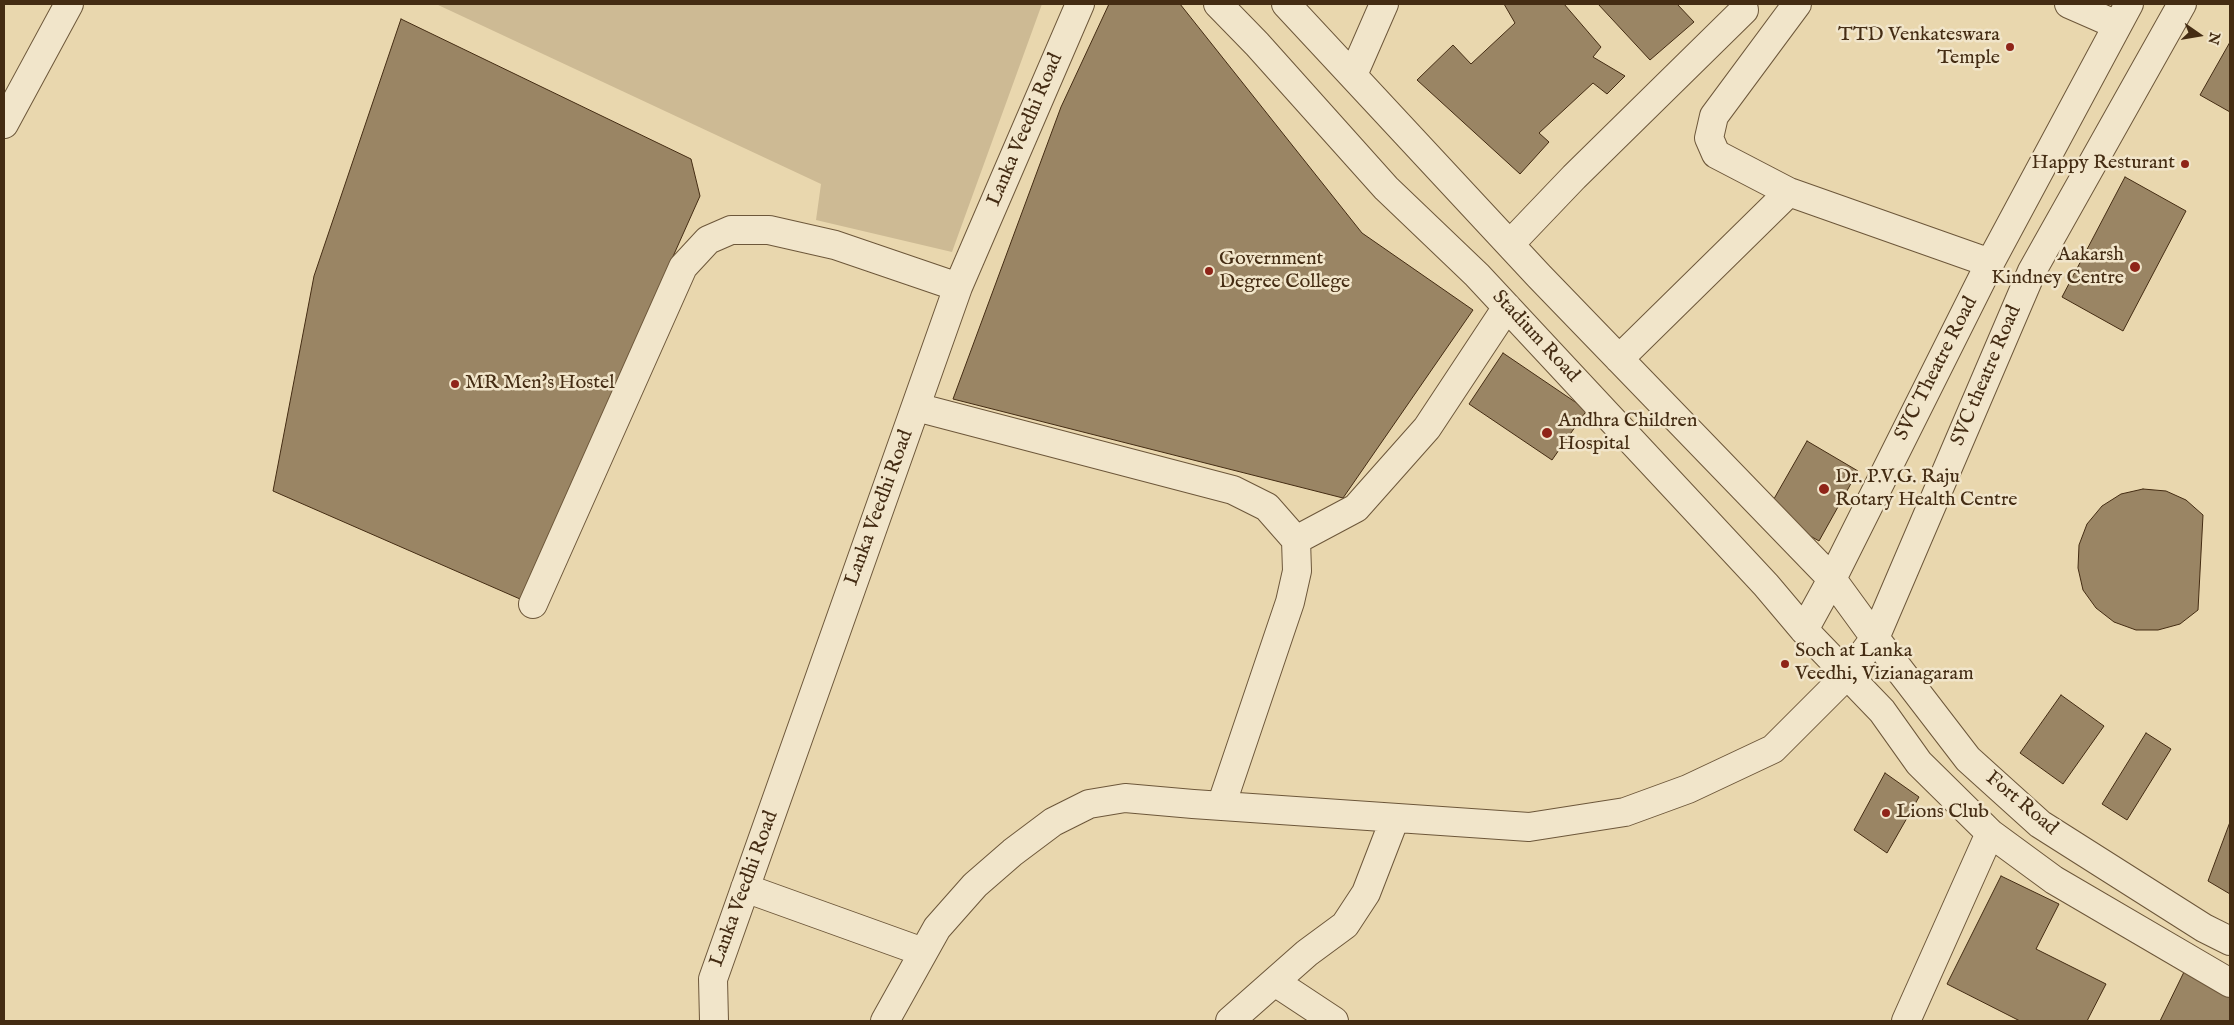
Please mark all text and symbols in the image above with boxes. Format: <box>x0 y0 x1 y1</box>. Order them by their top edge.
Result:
north arrow <box>2174 10 2224 60</box>
place label: TTD Venkateswara Temple <box>1838 24 2000 71</box>
text: N <box>2203 30 2224 46</box>
marker: TTD Venkateswara Temple <box>2004 41 2016 53</box>
street label: Lanka Veedhi Road <box>983 50 1069 210</box>
place label: Happy Resturant <box>2031 152 2175 176</box>
marker: Happy Resturant <box>2179 158 2191 170</box>
place label: Aakarsh Kindney Centre <box>1991 244 2124 291</box>
place label: Government Degree College <box>1219 248 1350 295</box>
marker: Aakarsh Kindney Centre <box>2128 260 2142 274</box>
marker: Government Degree College <box>1203 265 1215 277</box>
street label: Stadium Road <box>1486 286 1584 388</box>
street label: SVC Theatre Road <box>1890 293 1984 445</box>
street label: SVC theatre Road <box>1947 302 2027 450</box>
place label: MR Men's Hostel <box>465 372 615 396</box>
marker: MR Men's Hostel <box>449 378 461 390</box>
place label: Andhra Children Hospital <box>1558 410 1697 457</box>
marker: Andhra Children Hospital <box>1540 426 1554 440</box>
street label: Lanka Veedhi Road <box>841 427 919 589</box>
place label: Dr. P.V.G. Raju Rotary Health Centre <box>1835 466 2018 513</box>
marker: Dr. P.V.G. Raju Rotary Health Centre <box>1817 482 1831 496</box>
place label: Soch at Lanka Veedhi, Vizianagaram <box>1795 640 1974 687</box>
marker: Soch at Lanka Veedhi, Vizianagaram <box>1779 658 1791 670</box>
street label: Fort Road <box>1980 767 2062 841</box>
place label: Lions Club <box>1896 801 1989 825</box>
marker: Lions Club <box>1880 807 1892 819</box>
street label: Lanka Veedhi Road <box>706 808 784 970</box>

